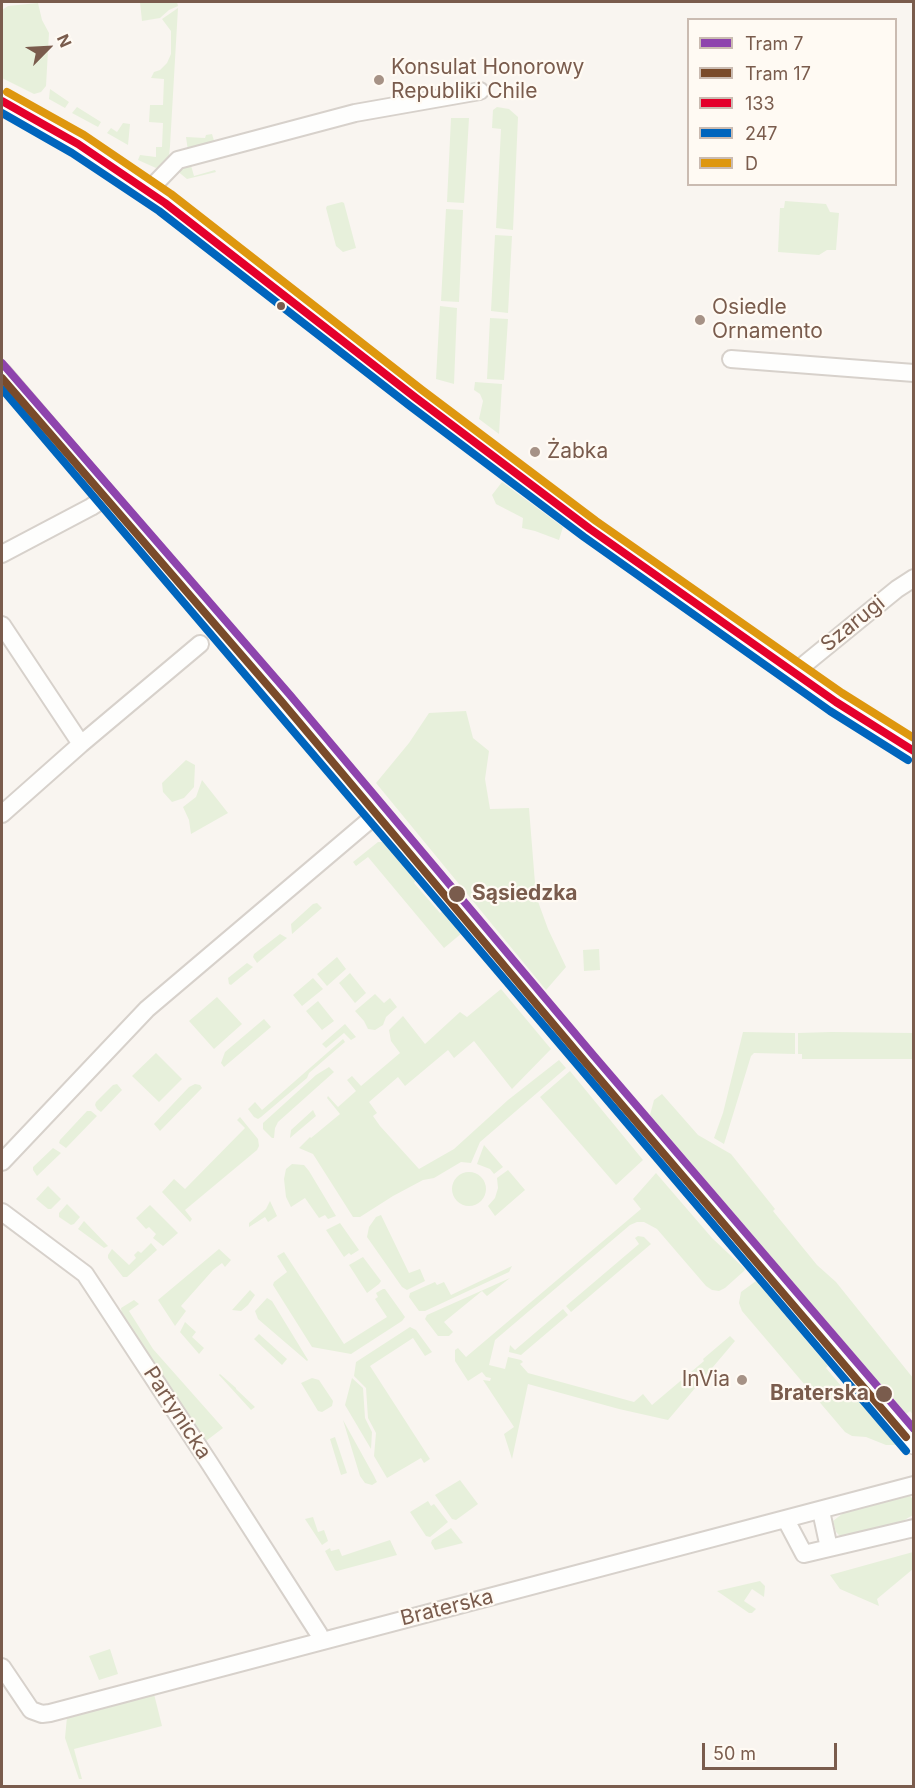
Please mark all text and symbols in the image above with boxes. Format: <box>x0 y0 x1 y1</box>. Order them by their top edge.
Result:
north arrow <box>18 18 78 78</box>
legend <box>687 18 897 186</box>
text: N <box>53 31 76 50</box>
text: Tram 7 <box>745 33 804 54</box>
place label: Konsulat Honorowy Republiki Chile <box>391 55 584 105</box>
text: Tram 17 <box>745 63 811 84</box>
marker: Konsulat Honorowy Republiki Chile <box>372 73 386 87</box>
text: 133 <box>745 93 775 114</box>
text: 247 <box>745 123 778 144</box>
text: D <box>745 153 758 174</box>
place label: Osiedle Ornamento <box>712 295 823 345</box>
unlabelled marker <box>275 300 287 312</box>
marker: Osiedle Ornamento <box>693 313 707 327</box>
place label: Żabka <box>547 439 608 465</box>
marker: Żabka <box>528 445 542 459</box>
street label: Szarugi <box>816 591 890 657</box>
place label: Sąsiedzka <box>472 881 578 907</box>
marker: Sąsiedzka <box>447 884 467 904</box>
street label: Partynicka <box>138 1362 216 1464</box>
place label: InVia <box>682 1367 730 1393</box>
marker: InVia <box>735 1373 749 1387</box>
place label: Braterska <box>770 1381 869 1407</box>
marker: Braterska <box>874 1384 894 1404</box>
street label: Braterska <box>398 1584 496 1632</box>
scale bar <box>705 1731 840 1769</box>
text: 50 m <box>713 1743 756 1764</box>

